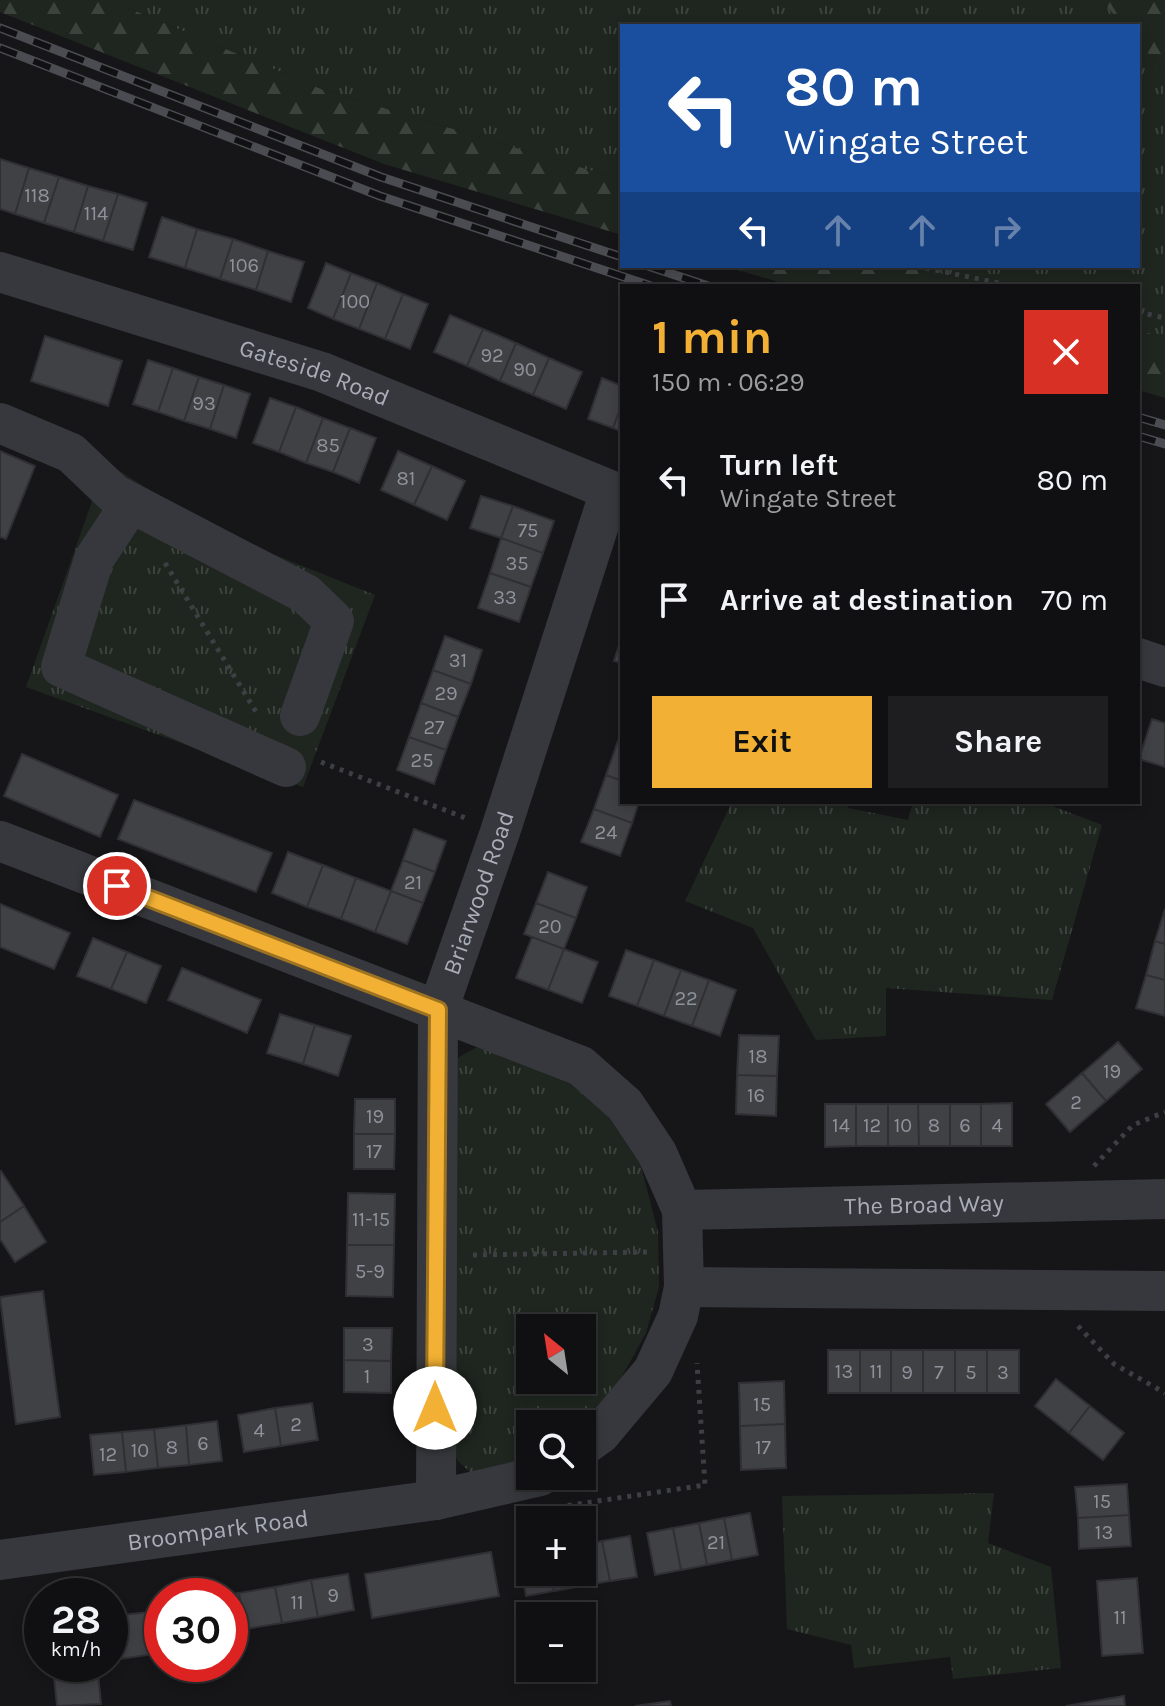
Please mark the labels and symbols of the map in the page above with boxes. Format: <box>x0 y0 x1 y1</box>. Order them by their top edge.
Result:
house number: 118 <box>24 184 50 207</box>
house number: 114 <box>84 202 108 225</box>
house number: 106 <box>229 254 259 277</box>
house number: 100 <box>340 290 370 313</box>
street label: Gateside Road <box>236 333 393 412</box>
house number: 92 <box>480 344 504 367</box>
house number: 90 <box>513 358 537 381</box>
house number: 93 <box>192 392 216 415</box>
house number: 85 <box>316 434 340 457</box>
house number: 81 <box>397 467 415 490</box>
house number: 75 <box>518 519 538 542</box>
house number: 35 <box>505 552 529 575</box>
house number: 33 <box>493 586 517 609</box>
house number: 31 <box>449 649 467 672</box>
house number: 29 <box>434 682 458 705</box>
house number: 27 <box>424 716 445 739</box>
house number: 25 <box>411 749 433 772</box>
street label: Briarwood Road <box>437 807 520 979</box>
house number: 24 <box>595 821 617 844</box>
pin <box>83 852 151 920</box>
house number: 21 <box>404 871 422 894</box>
house number: 20 <box>538 915 562 938</box>
house number: 22 <box>674 987 698 1010</box>
house number: 18 <box>749 1045 767 1068</box>
house number: 19 <box>1103 1060 1121 1083</box>
house number: 16 <box>747 1084 765 1107</box>
house number: 2 <box>1070 1091 1082 1114</box>
house number: 19 <box>366 1105 384 1128</box>
house number: 14 <box>832 1114 850 1137</box>
house number: 12 <box>863 1114 881 1137</box>
house number: 10 <box>894 1114 912 1137</box>
house number: 8 <box>928 1114 940 1137</box>
house number: 6 <box>959 1114 971 1137</box>
house number: 4 <box>991 1114 1003 1137</box>
house number: 17 <box>366 1140 383 1163</box>
street label: The Broad Way <box>844 1189 1004 1220</box>
house number: 11-15 <box>352 1208 390 1231</box>
house number: 5-9 <box>355 1260 385 1283</box>
north arrow <box>516 1314 596 1394</box>
house number: 3 <box>362 1333 374 1356</box>
house number: 13 <box>835 1360 853 1383</box>
house number: 11 <box>869 1360 883 1383</box>
house number: 9 <box>901 1361 913 1384</box>
house number: 7 <box>934 1361 944 1384</box>
house number: 5 <box>965 1361 977 1384</box>
house number: 3 <box>997 1361 1009 1384</box>
house number: 1 <box>364 1365 370 1388</box>
position arrow <box>393 1366 477 1450</box>
house number: 15 <box>753 1393 771 1416</box>
house number: 2 <box>290 1413 302 1436</box>
house number: 4 <box>253 1419 265 1442</box>
house number: 6 <box>197 1432 209 1455</box>
house number: 8 <box>166 1436 178 1459</box>
house number: 17 <box>755 1436 772 1459</box>
house number: 10 <box>131 1439 149 1462</box>
house number: 12 <box>99 1443 117 1466</box>
house number: 15 <box>1093 1490 1111 1513</box>
street label: Broompark Road <box>126 1504 310 1556</box>
house number: 13 <box>1095 1521 1113 1544</box>
house number: 21 <box>707 1531 725 1554</box>
speed limit sign: 30 <box>144 1578 248 1682</box>
house number: 9 <box>327 1584 339 1607</box>
house number: 11 <box>290 1591 304 1614</box>
house number: 11 <box>1113 1606 1127 1629</box>

